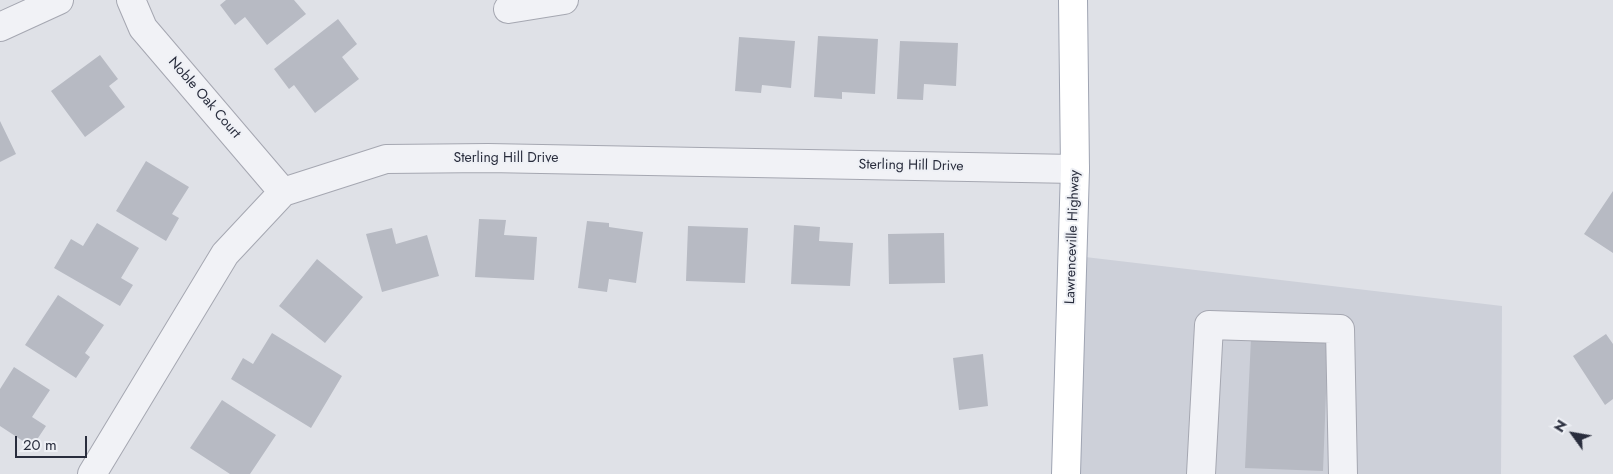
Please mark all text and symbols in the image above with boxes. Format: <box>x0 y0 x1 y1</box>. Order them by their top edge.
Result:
street label: Noble Oak Court <box>164 54 244 142</box>
street label: Sterling Hill Drive <box>454 151 558 167</box>
street label: Sterling Hill Drive <box>858 157 964 175</box>
street label: Lawrenceville Highway <box>1062 170 1084 304</box>
north arrow <box>1548 409 1598 459</box>
text: N <box>1549 416 1572 436</box>
scale bar <box>18 426 90 458</box>
text: 20 m <box>23 434 57 456</box>

